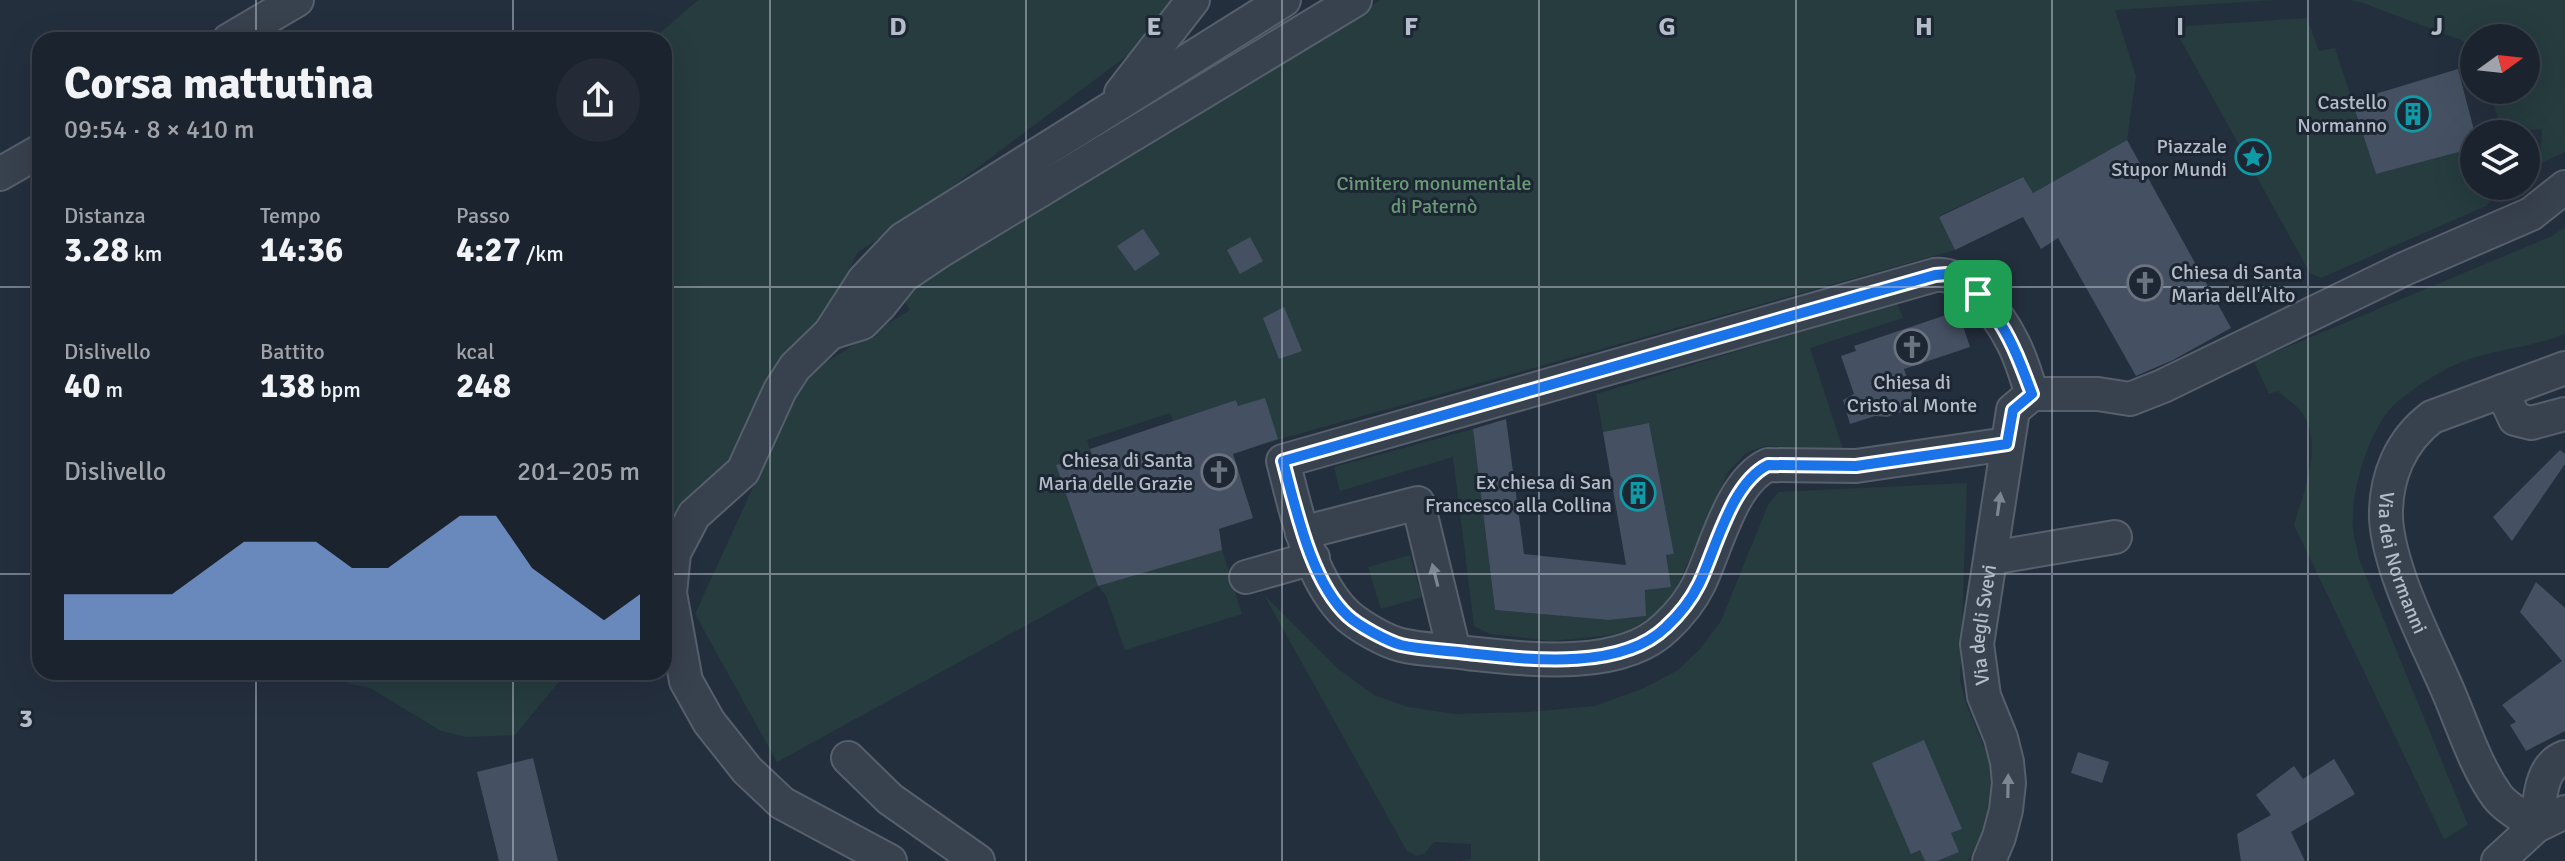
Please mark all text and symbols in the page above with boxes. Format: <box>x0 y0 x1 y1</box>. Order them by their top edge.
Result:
text: D <box>889 11 907 43</box>
text: E <box>1147 11 1161 43</box>
text: F <box>1404 11 1418 43</box>
text: G <box>1658 11 1676 43</box>
text: H <box>1915 11 1933 43</box>
text: I <box>2176 11 2184 43</box>
text: J <box>2431 11 2443 43</box>
north arrow <box>2460 24 2540 104</box>
map controls <box>2460 24 2540 200</box>
text: Corsa mattutina <box>64 57 374 111</box>
button: share <box>556 58 640 142</box>
place label: Castello Normanno <box>2297 90 2387 138</box>
building icon: Castello Normanno <box>2394 95 2432 133</box>
text: 09:54 · 8 × 410 m <box>64 114 255 146</box>
button: layers <box>2460 120 2540 200</box>
place label: Piazzale Stupor Mundi <box>2111 134 2227 182</box>
place icon: Piazzale Stupor Mundi <box>2234 138 2272 176</box>
park label: Cimitero monumentale di Paternò <box>1336 171 1532 219</box>
text: Distanza <box>64 202 146 229</box>
text: Tempo <box>260 202 321 229</box>
text: Passo <box>456 202 510 229</box>
text: 3.28 <box>64 229 129 271</box>
text: 14:36 <box>260 229 343 271</box>
text: 4:27 <box>456 229 521 271</box>
text: km <box>129 240 162 267</box>
text: /km <box>521 240 564 267</box>
pin <box>1944 260 2012 328</box>
place label: Chiesa di Santa Maria dell'Alto <box>2171 260 2302 308</box>
church icon: Chiesa di Santa Maria dell'Alto <box>2126 264 2164 302</box>
icon: arrive <box>1956 272 2000 316</box>
church icon: Chiesa di Cristo al Monte <box>1893 328 1931 366</box>
text: Dislivello <box>64 338 151 365</box>
text: Battito <box>260 338 325 365</box>
text: kcal <box>456 338 495 365</box>
text: 40 <box>64 365 101 407</box>
text: 138 <box>260 365 315 407</box>
text: 248 <box>456 365 511 407</box>
place label: Chiesa di Cristo al Monte <box>1847 370 1977 418</box>
text: m <box>101 376 123 403</box>
text: bpm <box>315 376 361 403</box>
place label: Chiesa di Santa Maria delle Grazie <box>1038 448 1193 496</box>
church icon: Chiesa di Santa Maria delle Grazie <box>1200 453 1238 491</box>
text: Dislivello <box>64 456 166 488</box>
text: 201–205 m <box>517 456 640 488</box>
place label: Ex chiesa di San Francesco alla Collina <box>1425 470 1612 518</box>
building icon: Ex chiesa di San Francesco alla Collina <box>1619 474 1657 512</box>
street label: Via dei Normanni <box>2373 490 2433 637</box>
one-way arrow <box>1992 491 2005 516</box>
one-way arrow <box>1429 563 1441 588</box>
street label: Via degli Svevi <box>1965 563 2002 687</box>
text: 3 <box>19 703 33 735</box>
one-way arrow <box>2001 773 2014 798</box>

